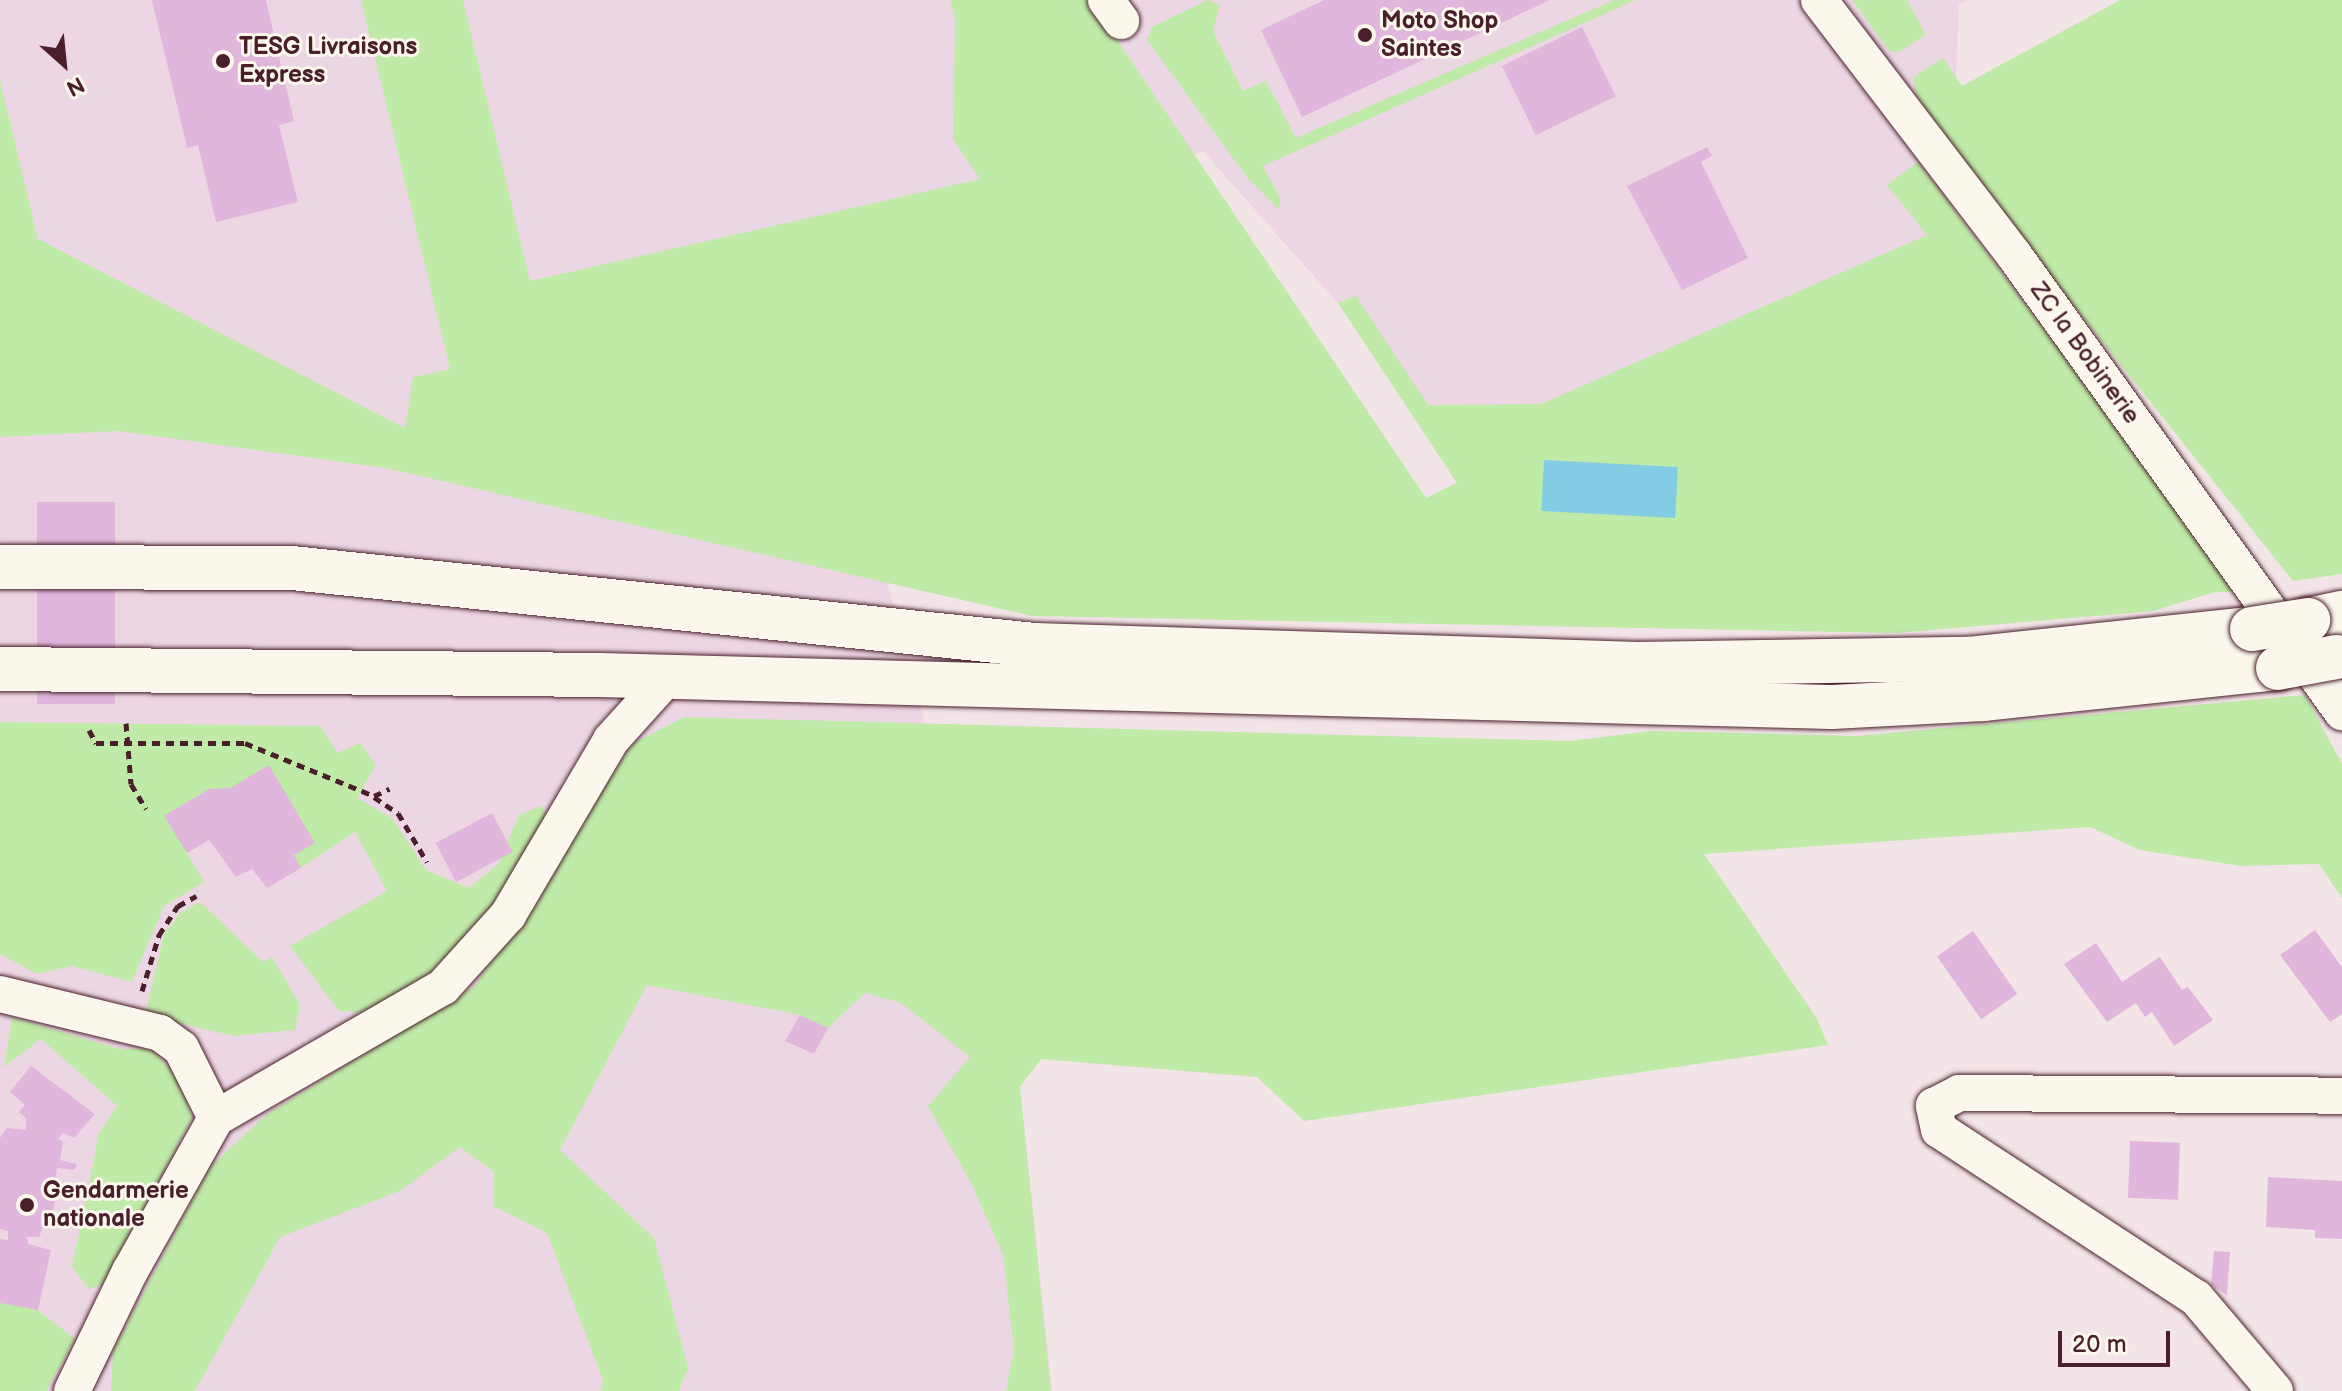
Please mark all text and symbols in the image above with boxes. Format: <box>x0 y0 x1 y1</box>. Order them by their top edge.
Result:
place label: Moto Shop Saintes <box>1381 7 1498 63</box>
north arrow <box>24 24 104 104</box>
marker: Moto Shop Saintes <box>1356 26 1374 44</box>
place label: TESG Livraisons Express <box>239 33 417 89</box>
marker: TESG Livraisons Express <box>214 52 232 70</box>
text: N <box>62 70 89 102</box>
street label: ZC la Bobinerie <box>2024 277 2146 429</box>
place label: Gendarmerie nationale <box>43 1177 189 1233</box>
marker: Gendarmerie nationale <box>18 1196 36 1214</box>
scale bar <box>2062 1315 2174 1365</box>
text: 20 m <box>2072 1330 2127 1359</box>

